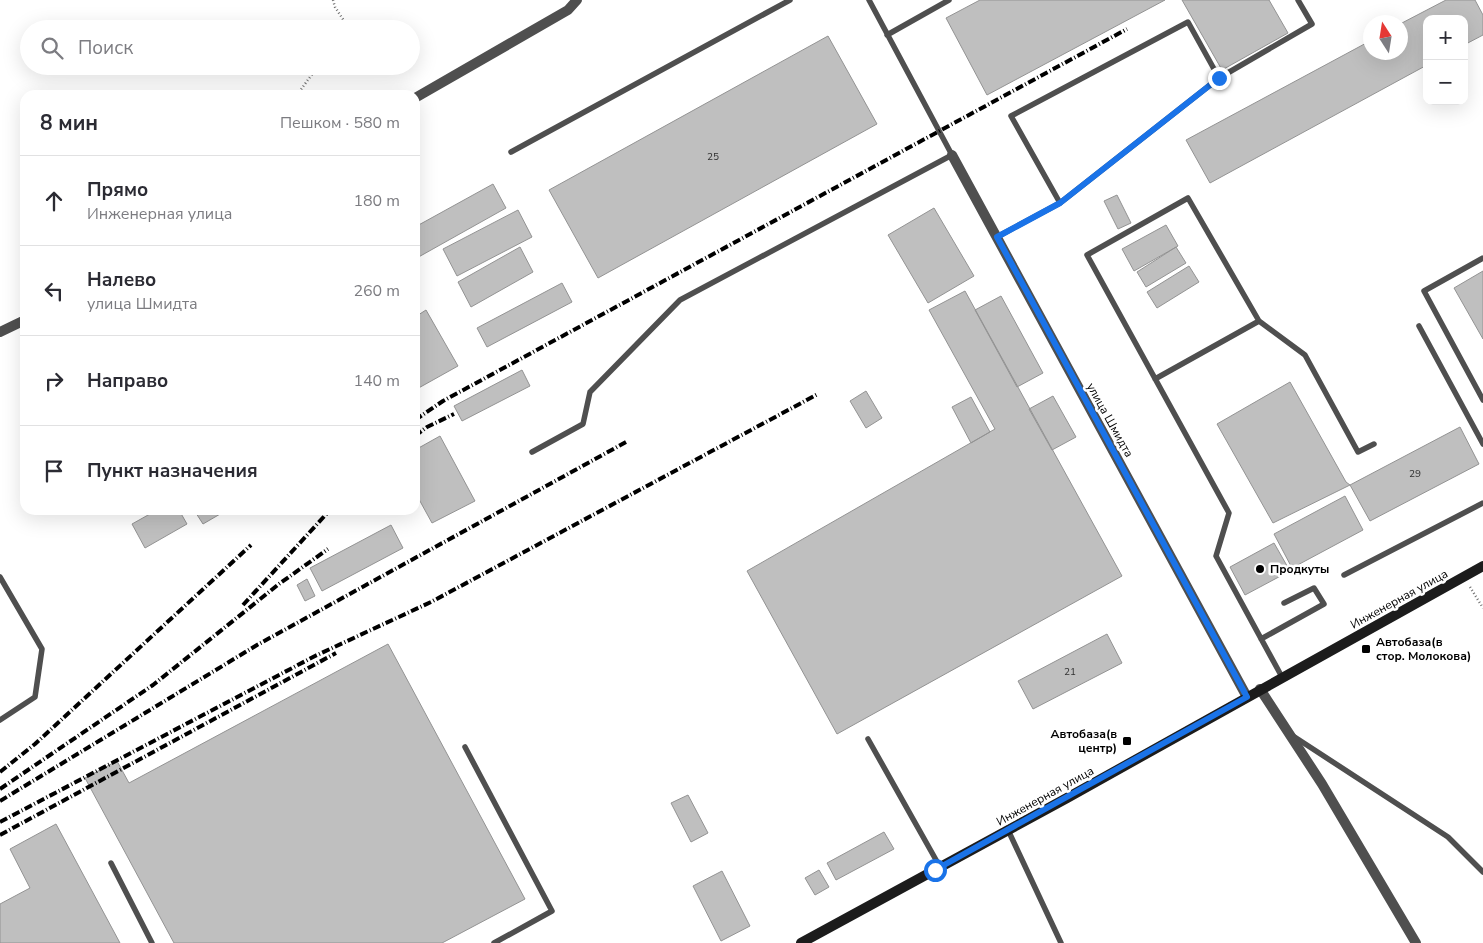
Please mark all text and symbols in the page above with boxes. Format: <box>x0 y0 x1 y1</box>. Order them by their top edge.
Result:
north arrow <box>1363 15 1408 60</box>
map controls <box>1423 15 1468 105</box>
button: + <box>1423 15 1468 60</box>
search box <box>20 20 420 75</box>
icon: search <box>38 34 66 62</box>
text: Поиск <box>78 35 133 61</box>
button: − <box>1423 60 1468 105</box>
route end <box>1208 67 1231 90</box>
text: 8 мин <box>40 109 98 137</box>
text: Пешком · 580 m <box>280 112 400 134</box>
house number: 25 <box>707 150 719 164</box>
text: Прямо <box>87 177 148 203</box>
icon: ahead <box>40 187 68 215</box>
text: 180 m <box>353 190 400 212</box>
text: Инженерная улица <box>87 203 232 225</box>
text: Налево <box>87 267 156 293</box>
icon: left <box>40 277 68 305</box>
text: 260 m <box>353 280 400 302</box>
text: улица Шмидта <box>87 293 198 315</box>
icon: right <box>40 367 68 395</box>
text: Направо <box>87 368 168 394</box>
text: 140 m <box>353 370 400 392</box>
street label: улица Шмидта <box>1083 380 1137 460</box>
icon: arrive <box>40 457 68 485</box>
text: Пункт назначения <box>87 458 258 484</box>
house number: 29 <box>1409 467 1421 481</box>
place label: Продкуты <box>1270 561 1329 577</box>
marker: Продкуты <box>1254 563 1266 575</box>
street label: Инженерная улица <box>1347 566 1451 632</box>
place label: Автобаза(в стор. Молокова) <box>1376 634 1471 664</box>
marker: Автобаза(в стор. Молокова) <box>1360 643 1372 655</box>
house number: 21 <box>1064 665 1076 679</box>
place label: Автобаза(в центр) <box>1051 726 1117 756</box>
marker: Автобаза(в центр) <box>1121 735 1133 747</box>
street label: Инженерная улица <box>993 763 1097 829</box>
route start <box>924 859 947 882</box>

